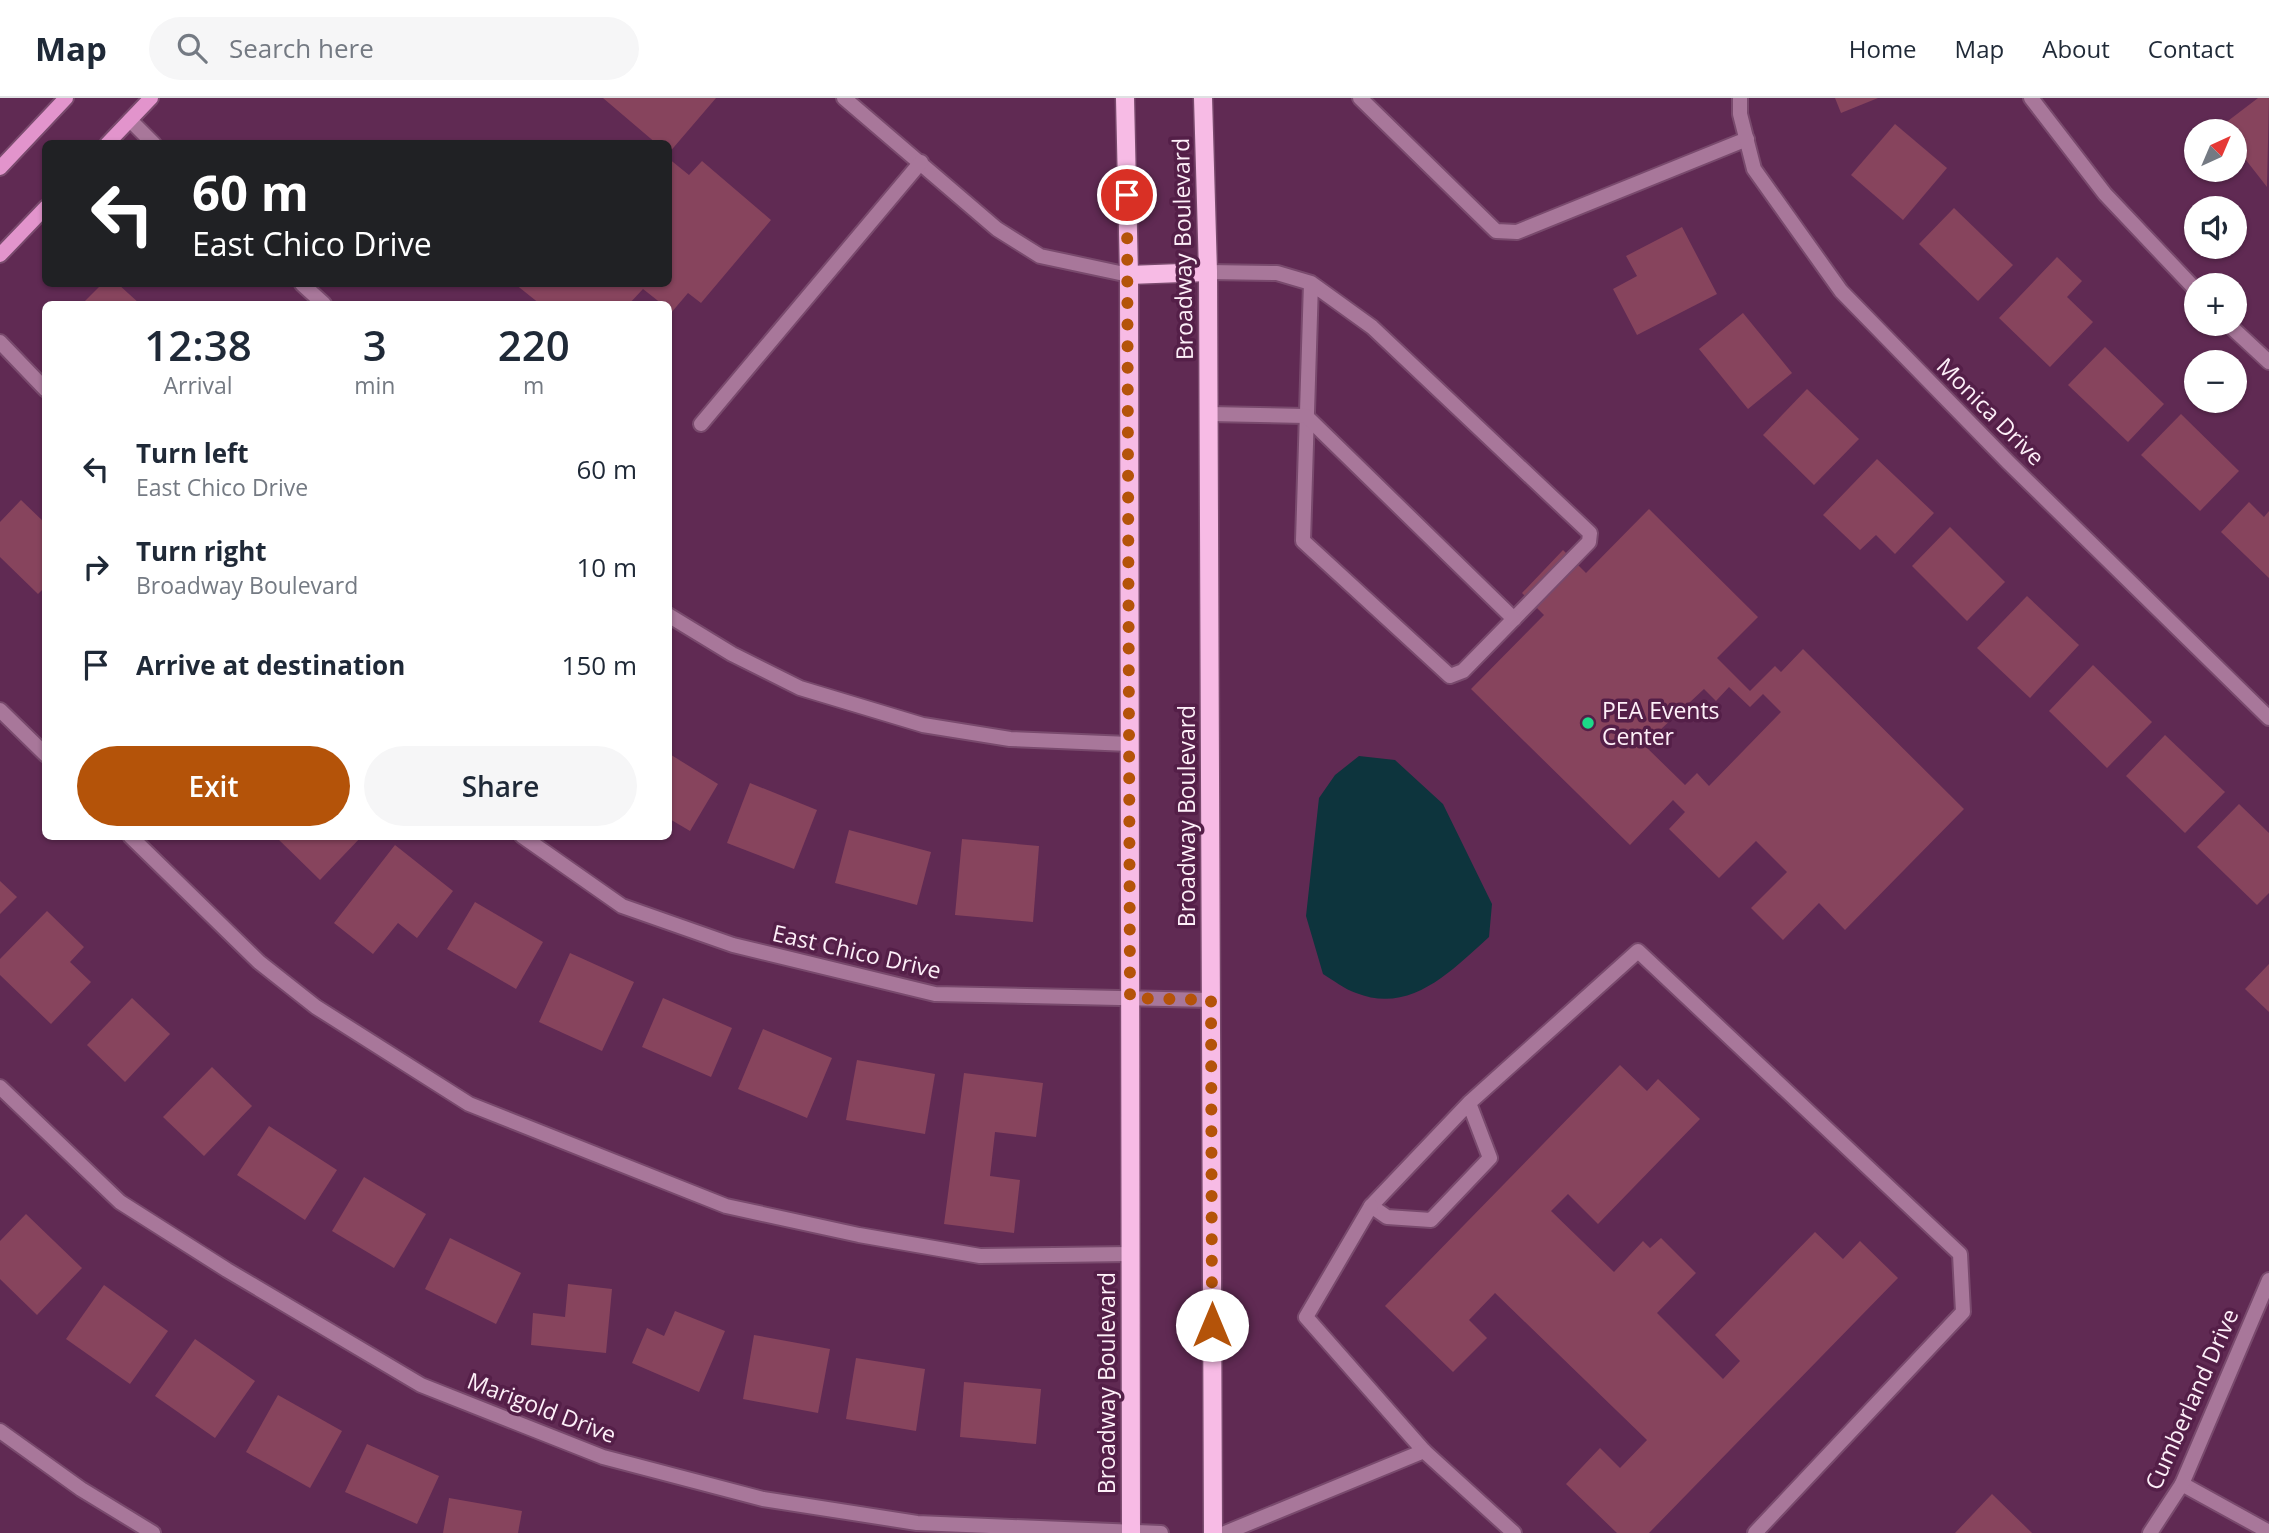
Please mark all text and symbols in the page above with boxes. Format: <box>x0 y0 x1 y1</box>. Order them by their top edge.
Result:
search box <box>149 17 639 80</box>
text: Map <box>35 26 107 71</box>
icon: search <box>173 29 211 67</box>
text: Search here <box>229 30 374 66</box>
text: Home <box>1849 32 1917 65</box>
text: Map <box>1955 32 2004 65</box>
text: About <box>2042 32 2110 65</box>
text: Contact <box>2148 32 2234 65</box>
north arrow <box>2184 119 2247 182</box>
map controls <box>2184 119 2247 413</box>
street label: Broadway Boulevard <box>1164 138 1200 360</box>
text: 60 m <box>192 159 309 225</box>
pin <box>1097 165 1157 225</box>
icon: left <box>77 168 168 259</box>
icon: arrive <box>1108 176 1146 214</box>
button: sound <box>2184 196 2247 259</box>
text: East Chico Drive <box>192 222 432 265</box>
button: + <box>2184 273 2247 336</box>
text: 12:38 <box>144 316 252 373</box>
text: 3 <box>363 316 387 373</box>
text: 220 <box>498 316 570 373</box>
street label: Monica Drive <box>1930 350 2052 472</box>
button: − <box>2184 350 2247 413</box>
text: Arrival <box>163 369 233 401</box>
text: min <box>354 369 395 401</box>
text: m <box>523 369 544 401</box>
text: Turn left <box>136 435 248 471</box>
icon: left <box>77 450 115 488</box>
text: 60 m <box>576 451 637 487</box>
text: East Chico Drive <box>136 471 308 503</box>
text: Turn right <box>136 533 267 569</box>
icon: right <box>77 548 115 586</box>
text: 10 m <box>576 549 637 585</box>
text: Broadway Boulevard <box>136 569 358 601</box>
icon: arrive <box>77 646 115 684</box>
text: Arrive at destination <box>136 647 405 683</box>
text: 150 m <box>562 647 637 683</box>
place label: PEA Events Center <box>1602 694 1720 752</box>
street label: Broadway Boulevard <box>1170 705 1202 927</box>
marker: PEA Events Center <box>1580 715 1596 731</box>
button: Exit <box>77 746 350 826</box>
button: Share <box>364 746 637 826</box>
street label: East Chico Drive <box>769 916 945 986</box>
street label: Broadway Boulevard <box>1090 1272 1122 1494</box>
position arrow <box>1175 1288 1249 1362</box>
street label: Cumberland Drive <box>2137 1303 2245 1495</box>
street label: Marigold Drive <box>463 1364 621 1450</box>

